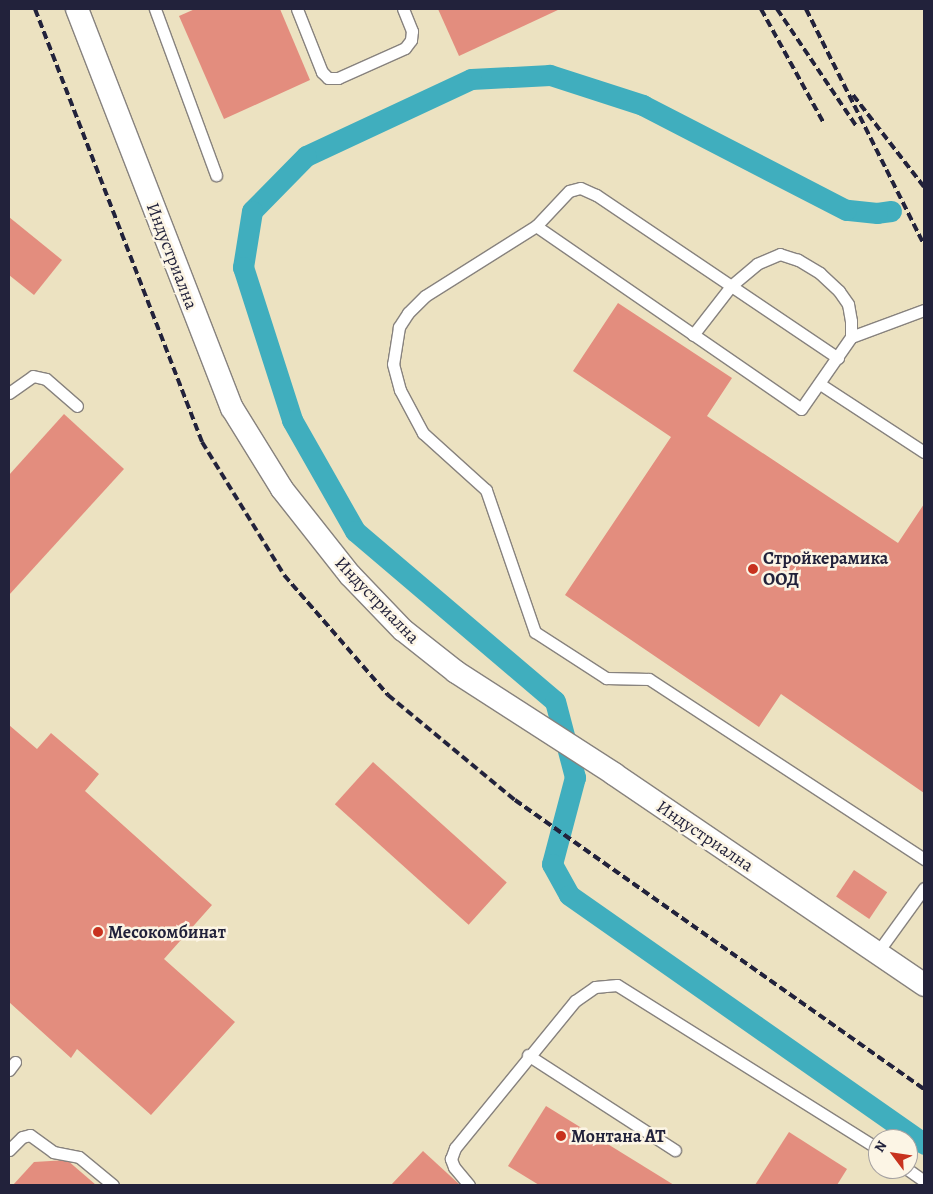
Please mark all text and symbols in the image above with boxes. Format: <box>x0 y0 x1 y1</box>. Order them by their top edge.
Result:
street label: Индустриална <box>142 200 202 312</box>
place label: Стройкерамика ООД <box>763 548 888 590</box>
street label: Индустриална <box>330 552 424 648</box>
marker: Стройкерамика ООД <box>747 563 759 575</box>
street label: Индустриална <box>652 796 758 876</box>
place label: Месокомбинат <box>108 921 226 943</box>
marker: Месокомбинат <box>92 926 104 938</box>
place label: Монтана АТ <box>571 1125 666 1147</box>
north arrow <box>868 1129 918 1179</box>
marker: Монтана АТ <box>555 1130 567 1142</box>
text: N <box>870 1137 891 1156</box>

